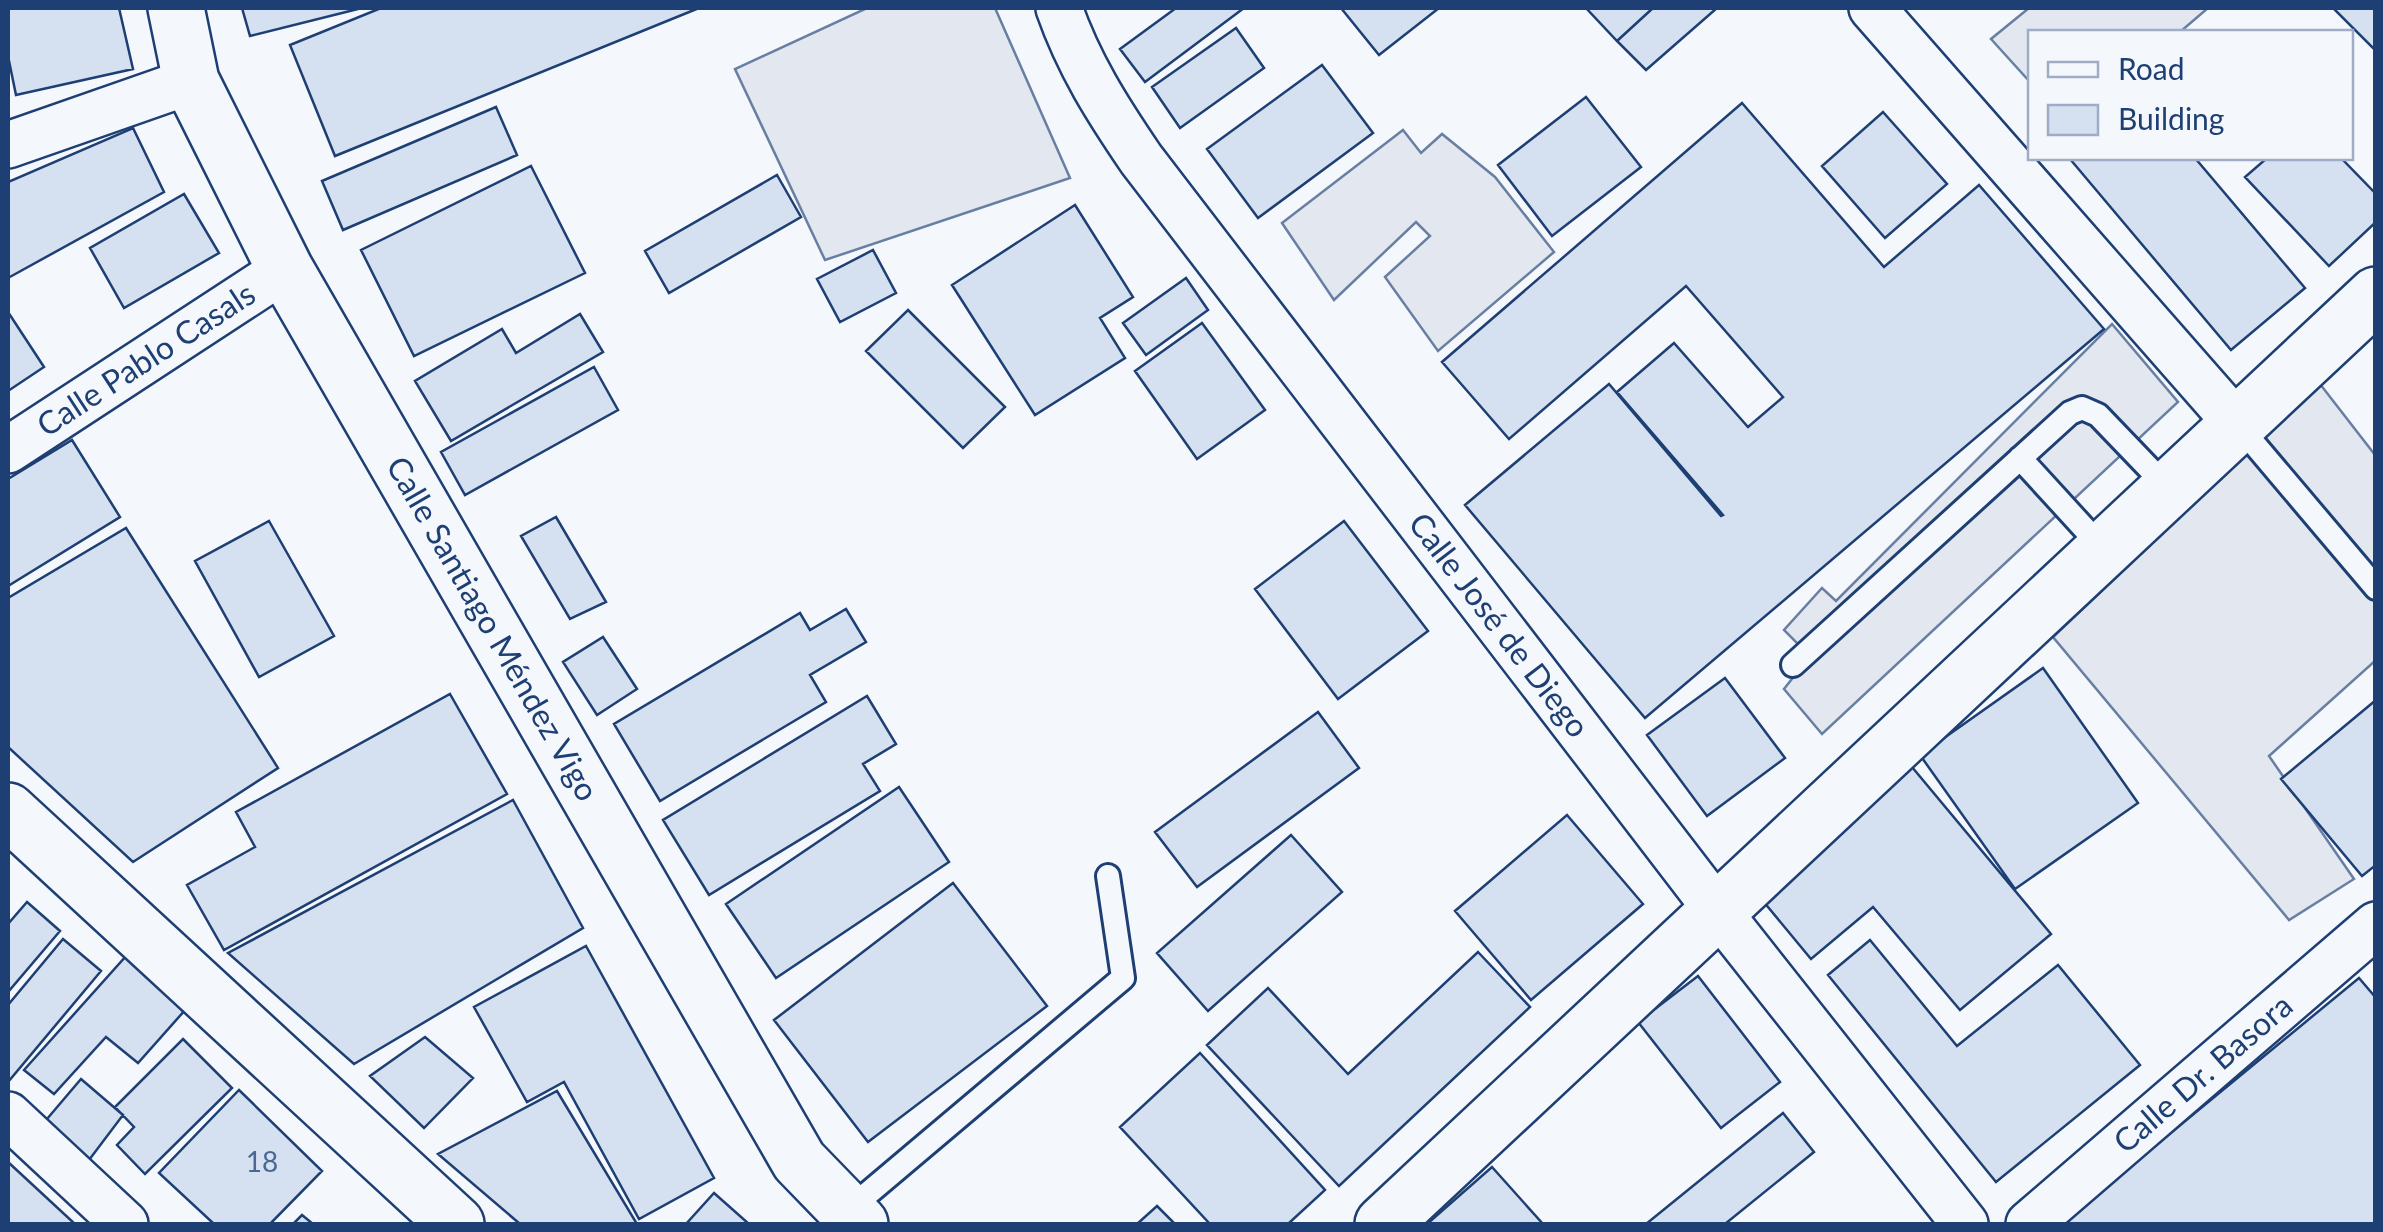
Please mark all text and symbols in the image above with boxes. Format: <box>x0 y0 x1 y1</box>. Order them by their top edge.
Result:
legend <box>2028 30 2353 160</box>
text: Road <box>2118 50 2185 86</box>
text: Building <box>2118 100 2224 136</box>
street label: Calle Pablo Casals <box>29 273 262 444</box>
street label: Calle Santiago Méndez Vigo <box>379 449 608 807</box>
street label: Calle José de Diego <box>1401 504 1598 745</box>
street label: Calle Dr. Basora <box>2105 985 2300 1160</box>
house number: 18 <box>246 1144 278 1178</box>

